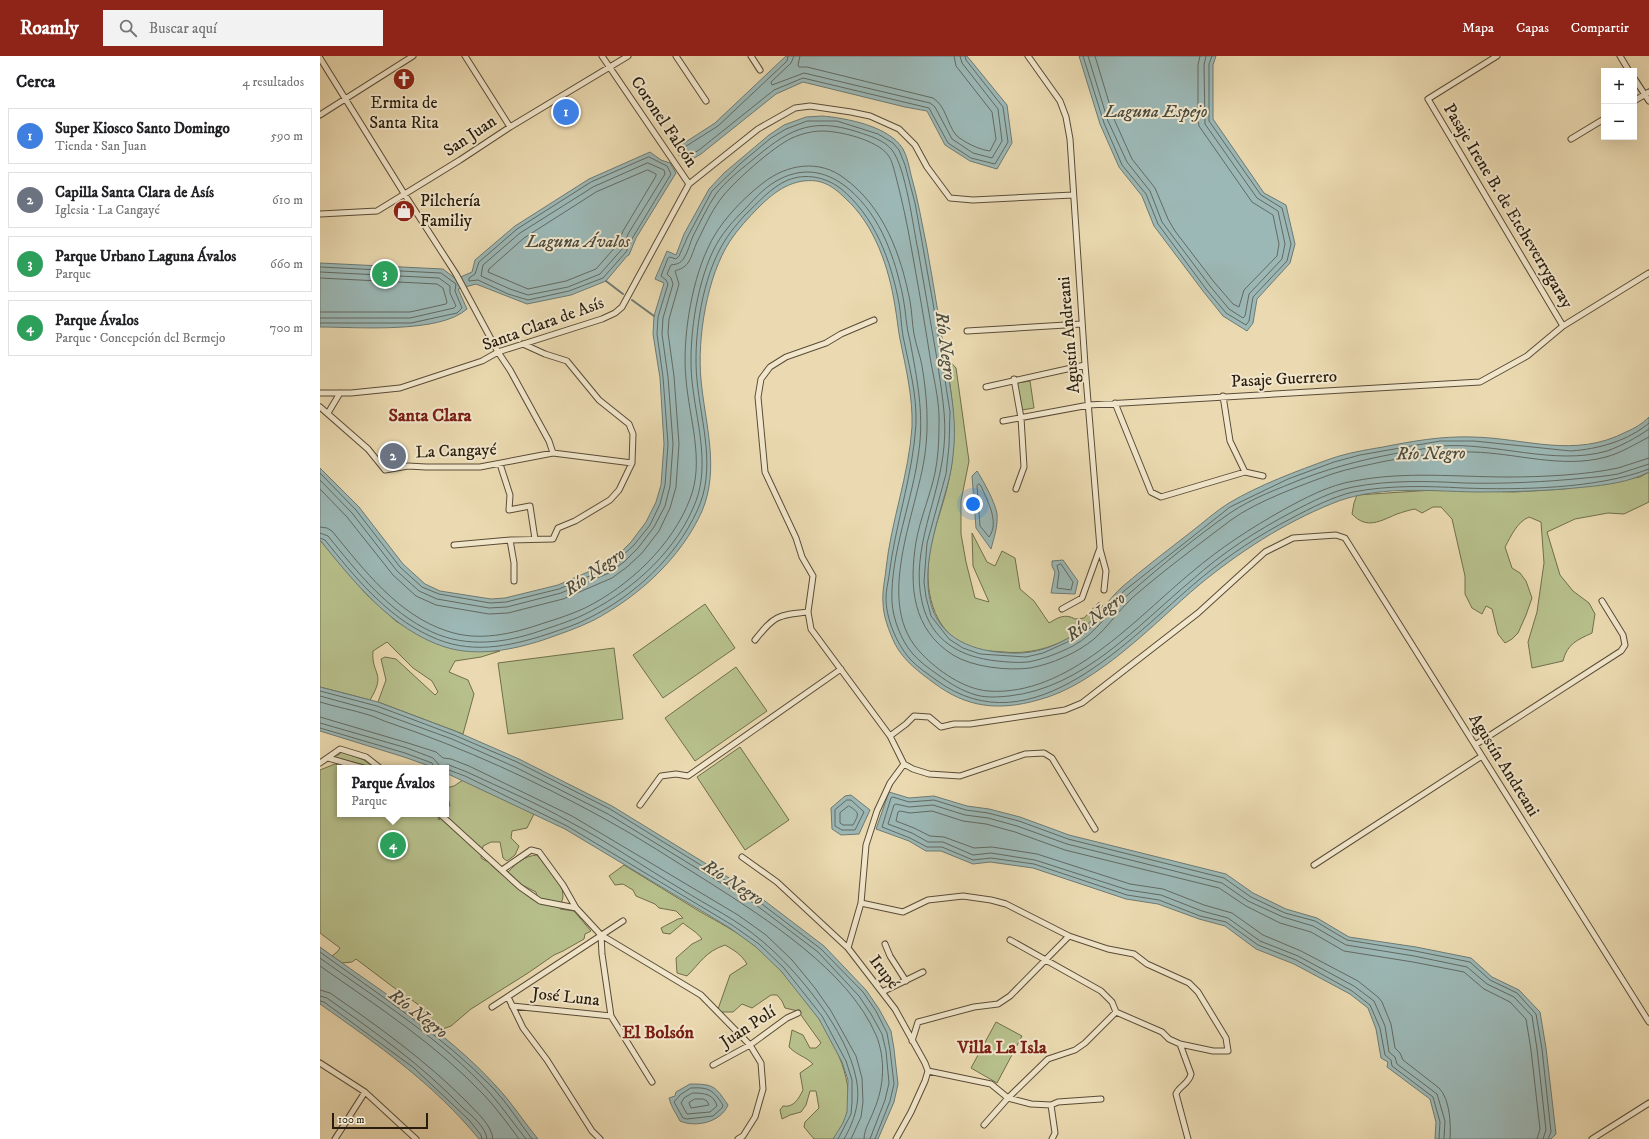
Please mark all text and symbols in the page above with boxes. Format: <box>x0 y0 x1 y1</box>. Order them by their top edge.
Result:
search box <box>103 10 383 46</box>
text: Roamly <box>20 17 79 40</box>
icon: search <box>117 17 139 39</box>
text: Buscar aquí <box>149 19 217 38</box>
text: Mapa <box>1462 19 1494 37</box>
text: Capas <box>1516 19 1549 37</box>
text: Compartir <box>1571 19 1629 37</box>
church icon: Ermita de Santa Rita <box>391 66 417 92</box>
map controls <box>1601 68 1637 140</box>
button: + <box>1601 68 1637 104</box>
text: Cerca <box>16 71 55 93</box>
street label: Coronel Falcón <box>625 72 703 172</box>
text: 4 resultados <box>242 74 304 90</box>
place label: Ermita de Santa Rita <box>369 92 440 134</box>
pin: 1 <box>553 97 579 127</box>
street label: Pasaje Irene B. de Etcheverrygaray <box>1438 100 1578 313</box>
water label: Laguna Espejo <box>1104 101 1208 123</box>
button: − <box>1601 104 1637 140</box>
street label: San Juan <box>439 110 501 162</box>
text: Super Kiosco Santo Domingo <box>55 119 230 138</box>
text: 1 <box>28 128 32 144</box>
text: 590 m <box>271 128 303 144</box>
text: Tienda · San Juan <box>55 138 146 154</box>
text: Capilla Santa Clara de Asís <box>55 183 214 202</box>
place label: Pilchería Familiy <box>420 190 481 232</box>
text: 2 <box>27 192 33 208</box>
text: 610 m <box>272 192 303 208</box>
shop icon: Pilchería Familiy <box>391 198 417 224</box>
text: Iglesia · La Cangayé <box>55 202 160 218</box>
water label: Laguna Ávalos <box>525 231 631 253</box>
text: Parque Urbano Laguna Ávalos <box>55 247 236 266</box>
text: 3 <box>28 256 32 272</box>
text: 660 m <box>270 256 303 272</box>
pin: 3 <box>372 259 398 289</box>
text: Parque <box>55 266 91 282</box>
street label: Agustín Andreani <box>1053 276 1085 394</box>
street label: Santa Clara de Asís <box>479 292 607 356</box>
water label: Río Negro <box>930 309 960 382</box>
text: Parque Ávalos <box>55 311 139 330</box>
text: 4 <box>26 320 34 336</box>
text: 700 m <box>270 320 303 336</box>
text: Parque · Concepción del Bermejo <box>55 330 225 346</box>
street label: Pasaje Guerrero <box>1230 365 1338 393</box>
district label: Santa Clara <box>388 405 472 427</box>
street label: La Cangayé <box>415 439 497 463</box>
pin: 2 <box>380 441 406 471</box>
water label: Río Negro <box>1395 442 1466 466</box>
your location <box>963 494 983 514</box>
water label: Río Negro <box>560 543 630 601</box>
water label: Río Negro <box>1061 587 1130 647</box>
street label: Agustín Andreani <box>1464 709 1544 821</box>
popup <box>337 765 449 817</box>
text: Parque Ávalos <box>351 774 435 793</box>
text: Parque <box>351 793 387 809</box>
pin: 4 <box>380 830 406 860</box>
water label: Río Negro <box>697 854 768 911</box>
street label: Irupé <box>864 951 904 993</box>
street label: José Luna <box>529 982 602 1012</box>
water label: Río Negro <box>383 983 452 1044</box>
street label: Juan Polí <box>714 1000 781 1054</box>
district label: El Bolsón <box>622 1022 694 1044</box>
district label: Villa La Isla <box>956 1037 1047 1059</box>
scale bar <box>332 1111 428 1130</box>
text: 100 m <box>338 1113 364 1127</box>

